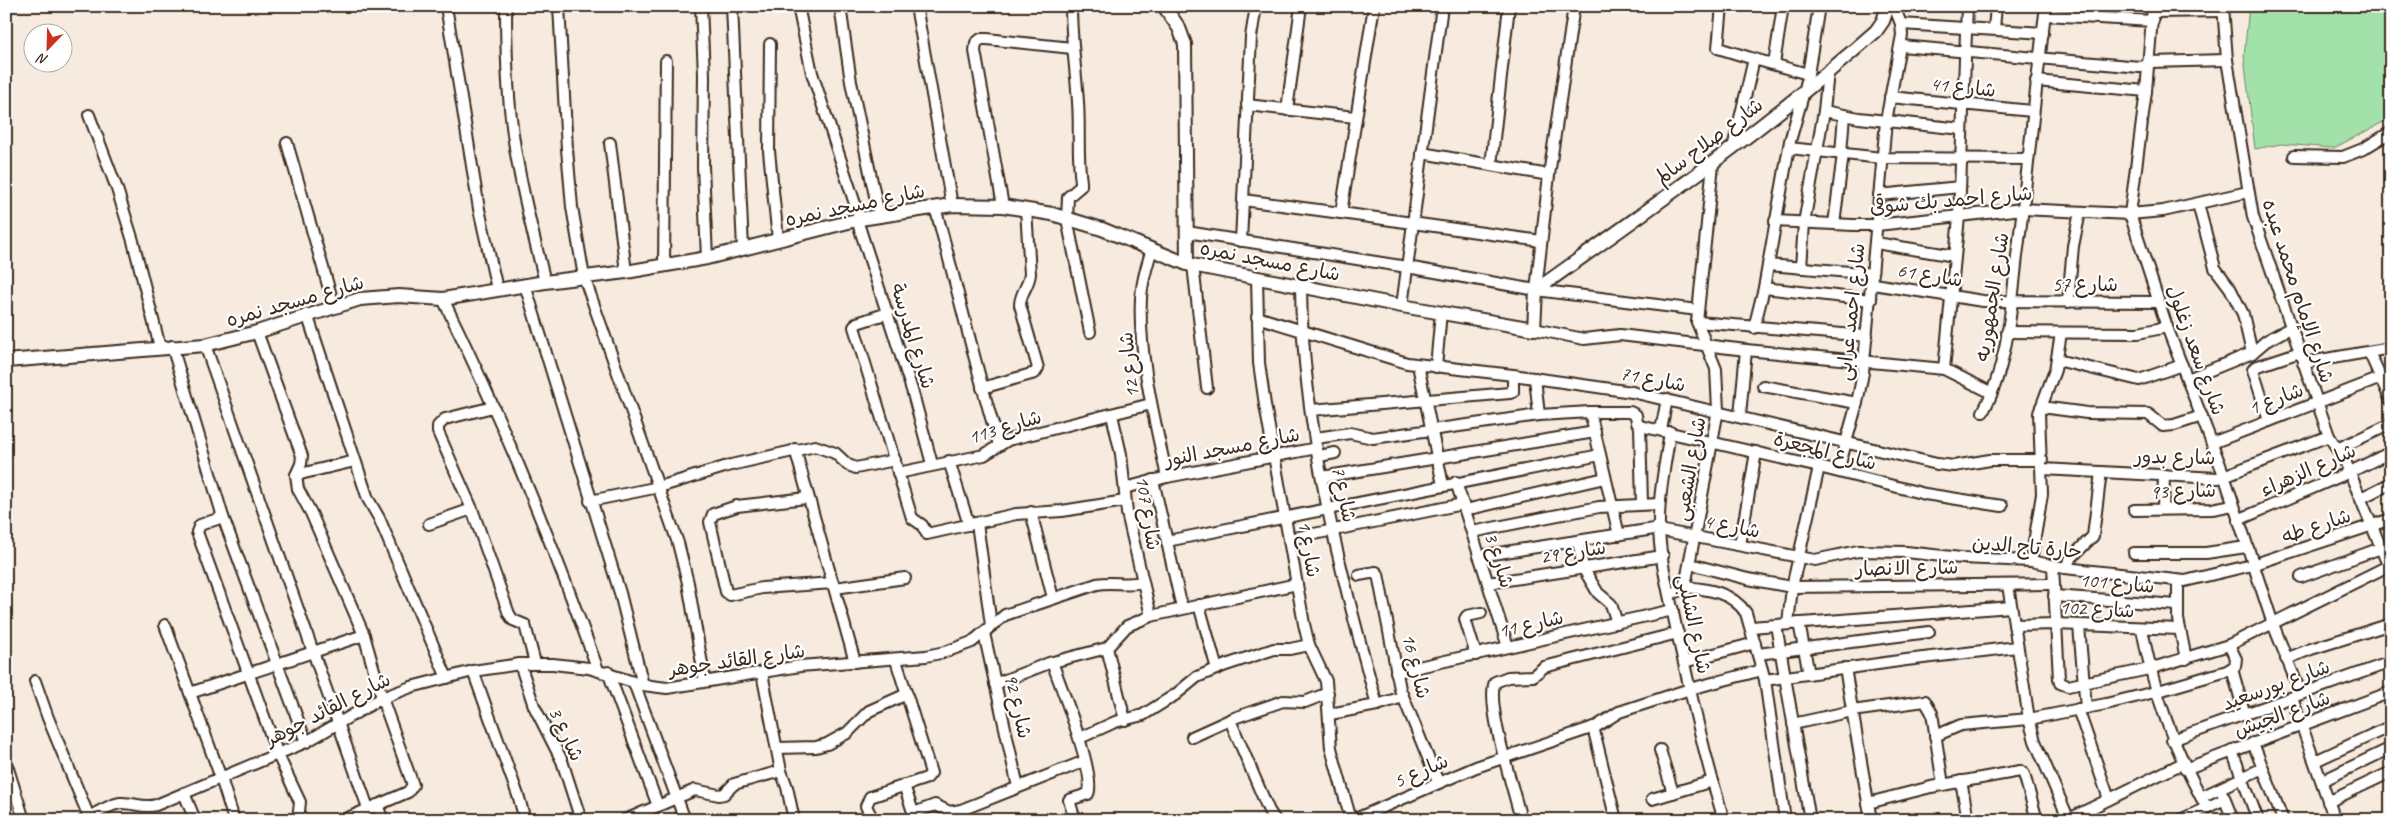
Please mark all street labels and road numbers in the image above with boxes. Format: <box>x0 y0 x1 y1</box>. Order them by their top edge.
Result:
street label: شارع 41 <box>1929 71 1997 104</box>
street label: شارع صلاح سالم <box>1650 92 1769 191</box>
street label: شارع مسجد نمره <box>783 178 927 233</box>
street label: شارع احمد بك شوقى <box>1868 179 2034 221</box>
street label: شارع الإمام محمد عبده <box>2255 196 2340 387</box>
street label: شارع الجمهوريه <box>1969 231 2016 363</box>
street label: شارع مسجد نمره <box>1198 235 1342 288</box>
street label: شارع احمد عرابى <box>1831 242 1872 382</box>
street label: شارع 61 <box>1895 257 1965 294</box>
street label: شارع مسجد نمره <box>223 269 367 334</box>
street label: شارع 57 <box>2052 272 2118 298</box>
street label: شارع المدرسة <box>884 280 941 392</box>
street label: شارع سعد زغلول <box>2160 281 2231 419</box>
street label: شارع 12 <box>1113 331 1146 399</box>
street label: شارع 71 <box>1618 360 1688 399</box>
street label: شارع 1 <box>2245 377 2308 422</box>
street label: شارع 113 <box>965 404 1045 451</box>
street label: شارع الشعبى <box>1669 415 1712 523</box>
street label: شارع مسجد النور <box>1160 422 1302 474</box>
street label: شارع المجعرة <box>1771 426 1879 477</box>
street label: شارع الزهراء <box>2256 438 2360 503</box>
street label: شارع بدور <box>2132 444 2216 471</box>
street label: شارع 7 <box>1325 463 1362 525</box>
street label: شارع 107 <box>1129 474 1166 552</box>
street label: شارع 93 <box>2150 477 2217 506</box>
street label: شارع طه <box>2278 503 2354 550</box>
street label: شارع 4 <box>1701 508 1762 545</box>
street label: شارع 1 <box>1291 519 1326 579</box>
street label: شارع 3 <box>1477 529 1520 591</box>
street label: حارة تاج الدين <box>1971 530 2083 565</box>
street label: شارع 29 <box>1538 534 1608 571</box>
street label: شارع الانصار <box>1853 555 1959 582</box>
street label: شارع 101 <box>2078 567 2156 600</box>
street label: شارع الشلبى <box>1670 572 1717 676</box>
street label: شارع 102 <box>2059 595 2135 624</box>
street label: شارع 11 <box>1496 604 1566 645</box>
street label: شارع 16 <box>1395 631 1436 701</box>
street label: شارع القائد جوهر <box>665 638 807 683</box>
street label: شارع بورسعيد <box>2219 654 2334 717</box>
street label: شارع القائد جوهر <box>259 667 395 753</box>
street label: شارع 92 <box>997 671 1038 741</box>
street label: شارع الجيش <box>2230 685 2334 744</box>
street label: شارع 3 <box>542 703 589 766</box>
street label: شارع 5 <box>1390 748 1453 795</box>

